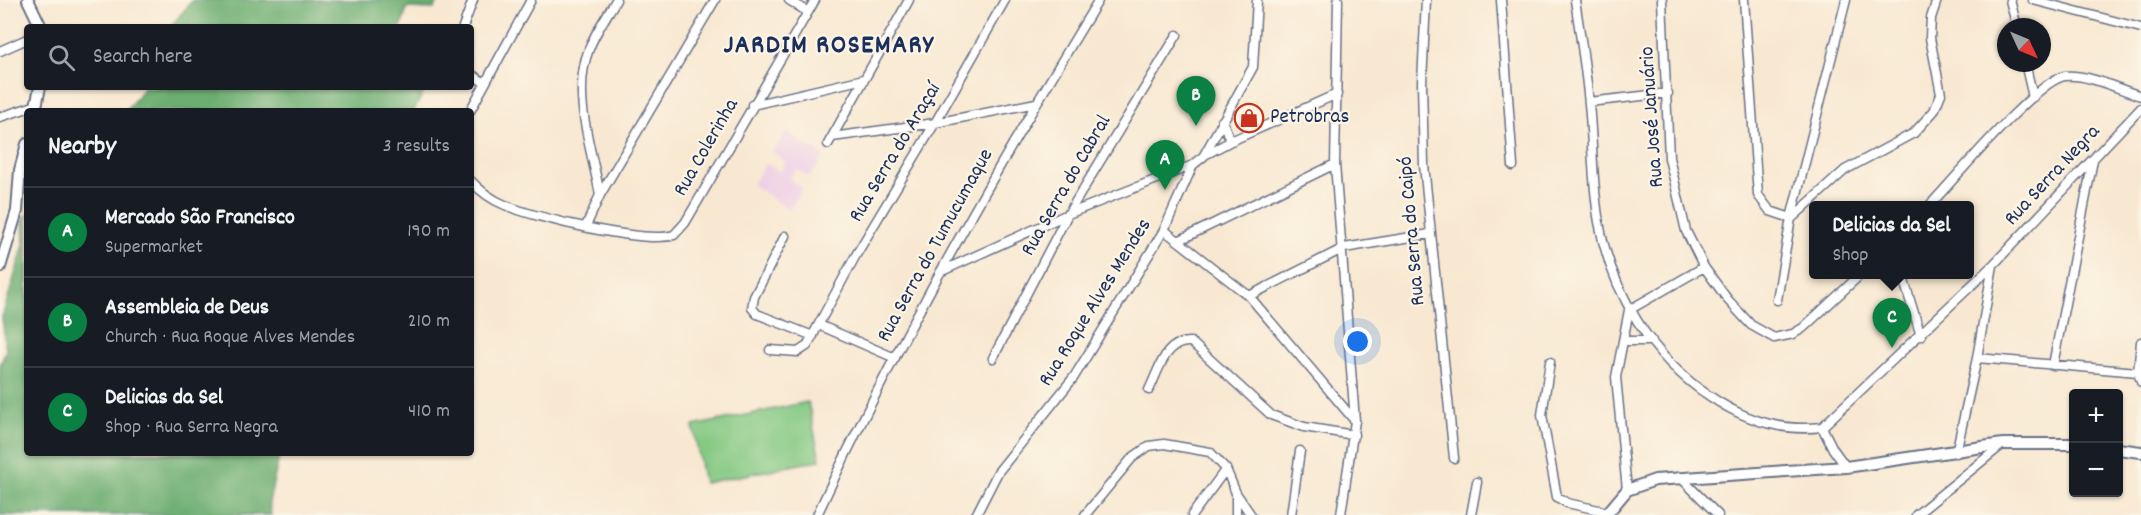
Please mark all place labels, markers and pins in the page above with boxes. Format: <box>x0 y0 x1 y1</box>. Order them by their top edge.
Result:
pin: B <box>1176 76 1216 126</box>
shop icon: Petrobras <box>1233 102 1265 134</box>
place label: Petrobras <box>1270 103 1349 133</box>
pin: A <box>1146 140 1184 190</box>
pin: C <box>1872 298 1912 348</box>

